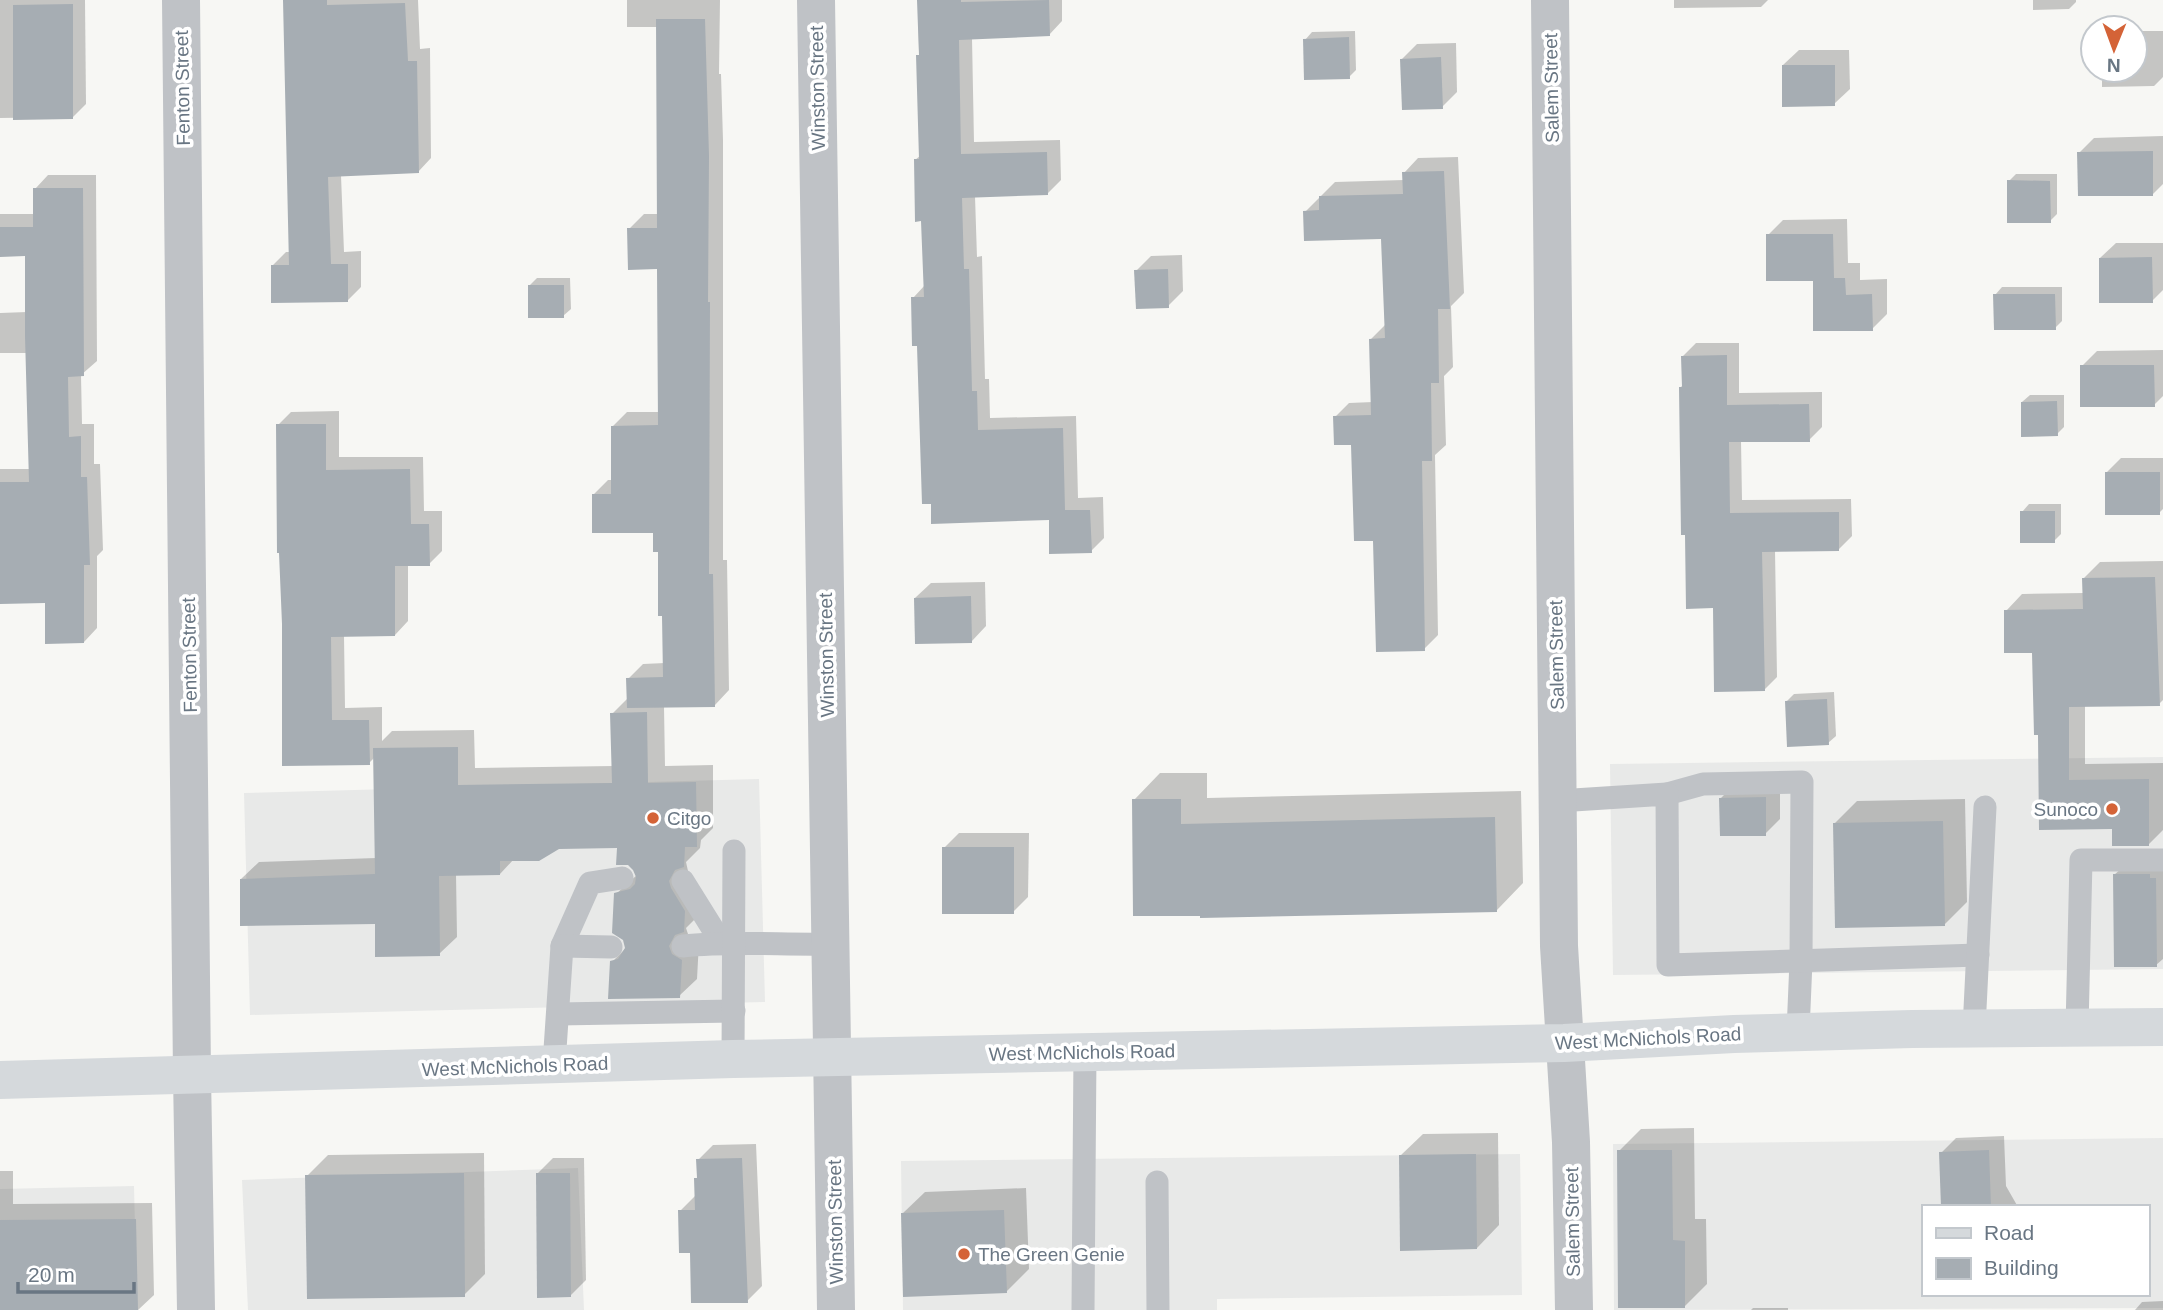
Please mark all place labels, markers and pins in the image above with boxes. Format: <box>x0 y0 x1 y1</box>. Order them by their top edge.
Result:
place label: Sunoco <box>2034 799 2098 820</box>
marker: Sunoco <box>2104 801 2120 817</box>
place label: Citgo <box>667 808 711 829</box>
marker: Citgo <box>645 810 661 826</box>
place label: The Green Genie <box>978 1244 1125 1265</box>
marker: The Green Genie <box>956 1246 972 1262</box>

